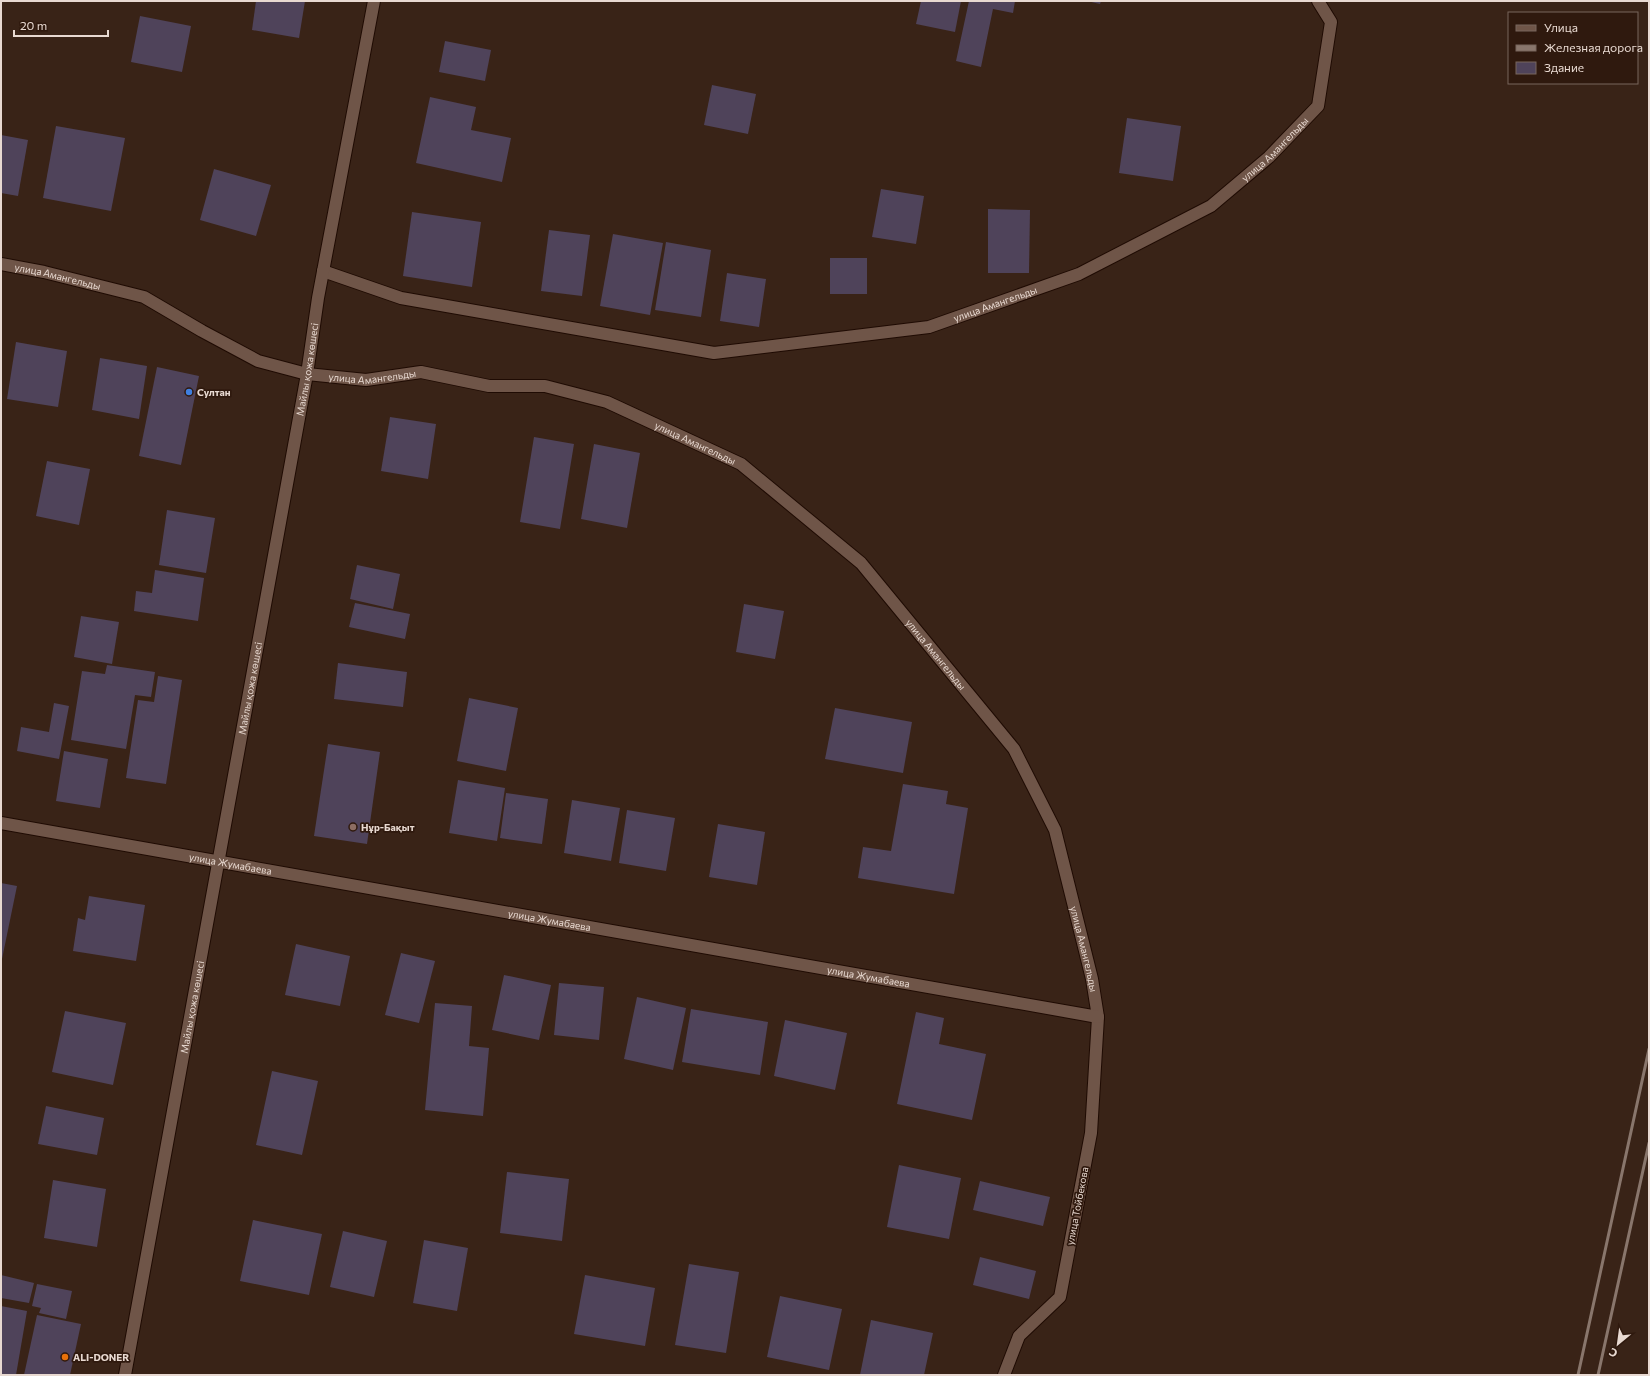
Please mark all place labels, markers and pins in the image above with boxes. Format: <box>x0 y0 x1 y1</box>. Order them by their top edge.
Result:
place label: Султан <box>197 386 231 398</box>
marker: Султан <box>184 387 194 397</box>
place label: Нұр-Бақыт <box>361 821 415 833</box>
marker: Нұр-Бақыт <box>348 822 358 832</box>
place label: ALI-DONER <box>73 1351 129 1363</box>
marker: ALI-DONER <box>60 1352 70 1362</box>

